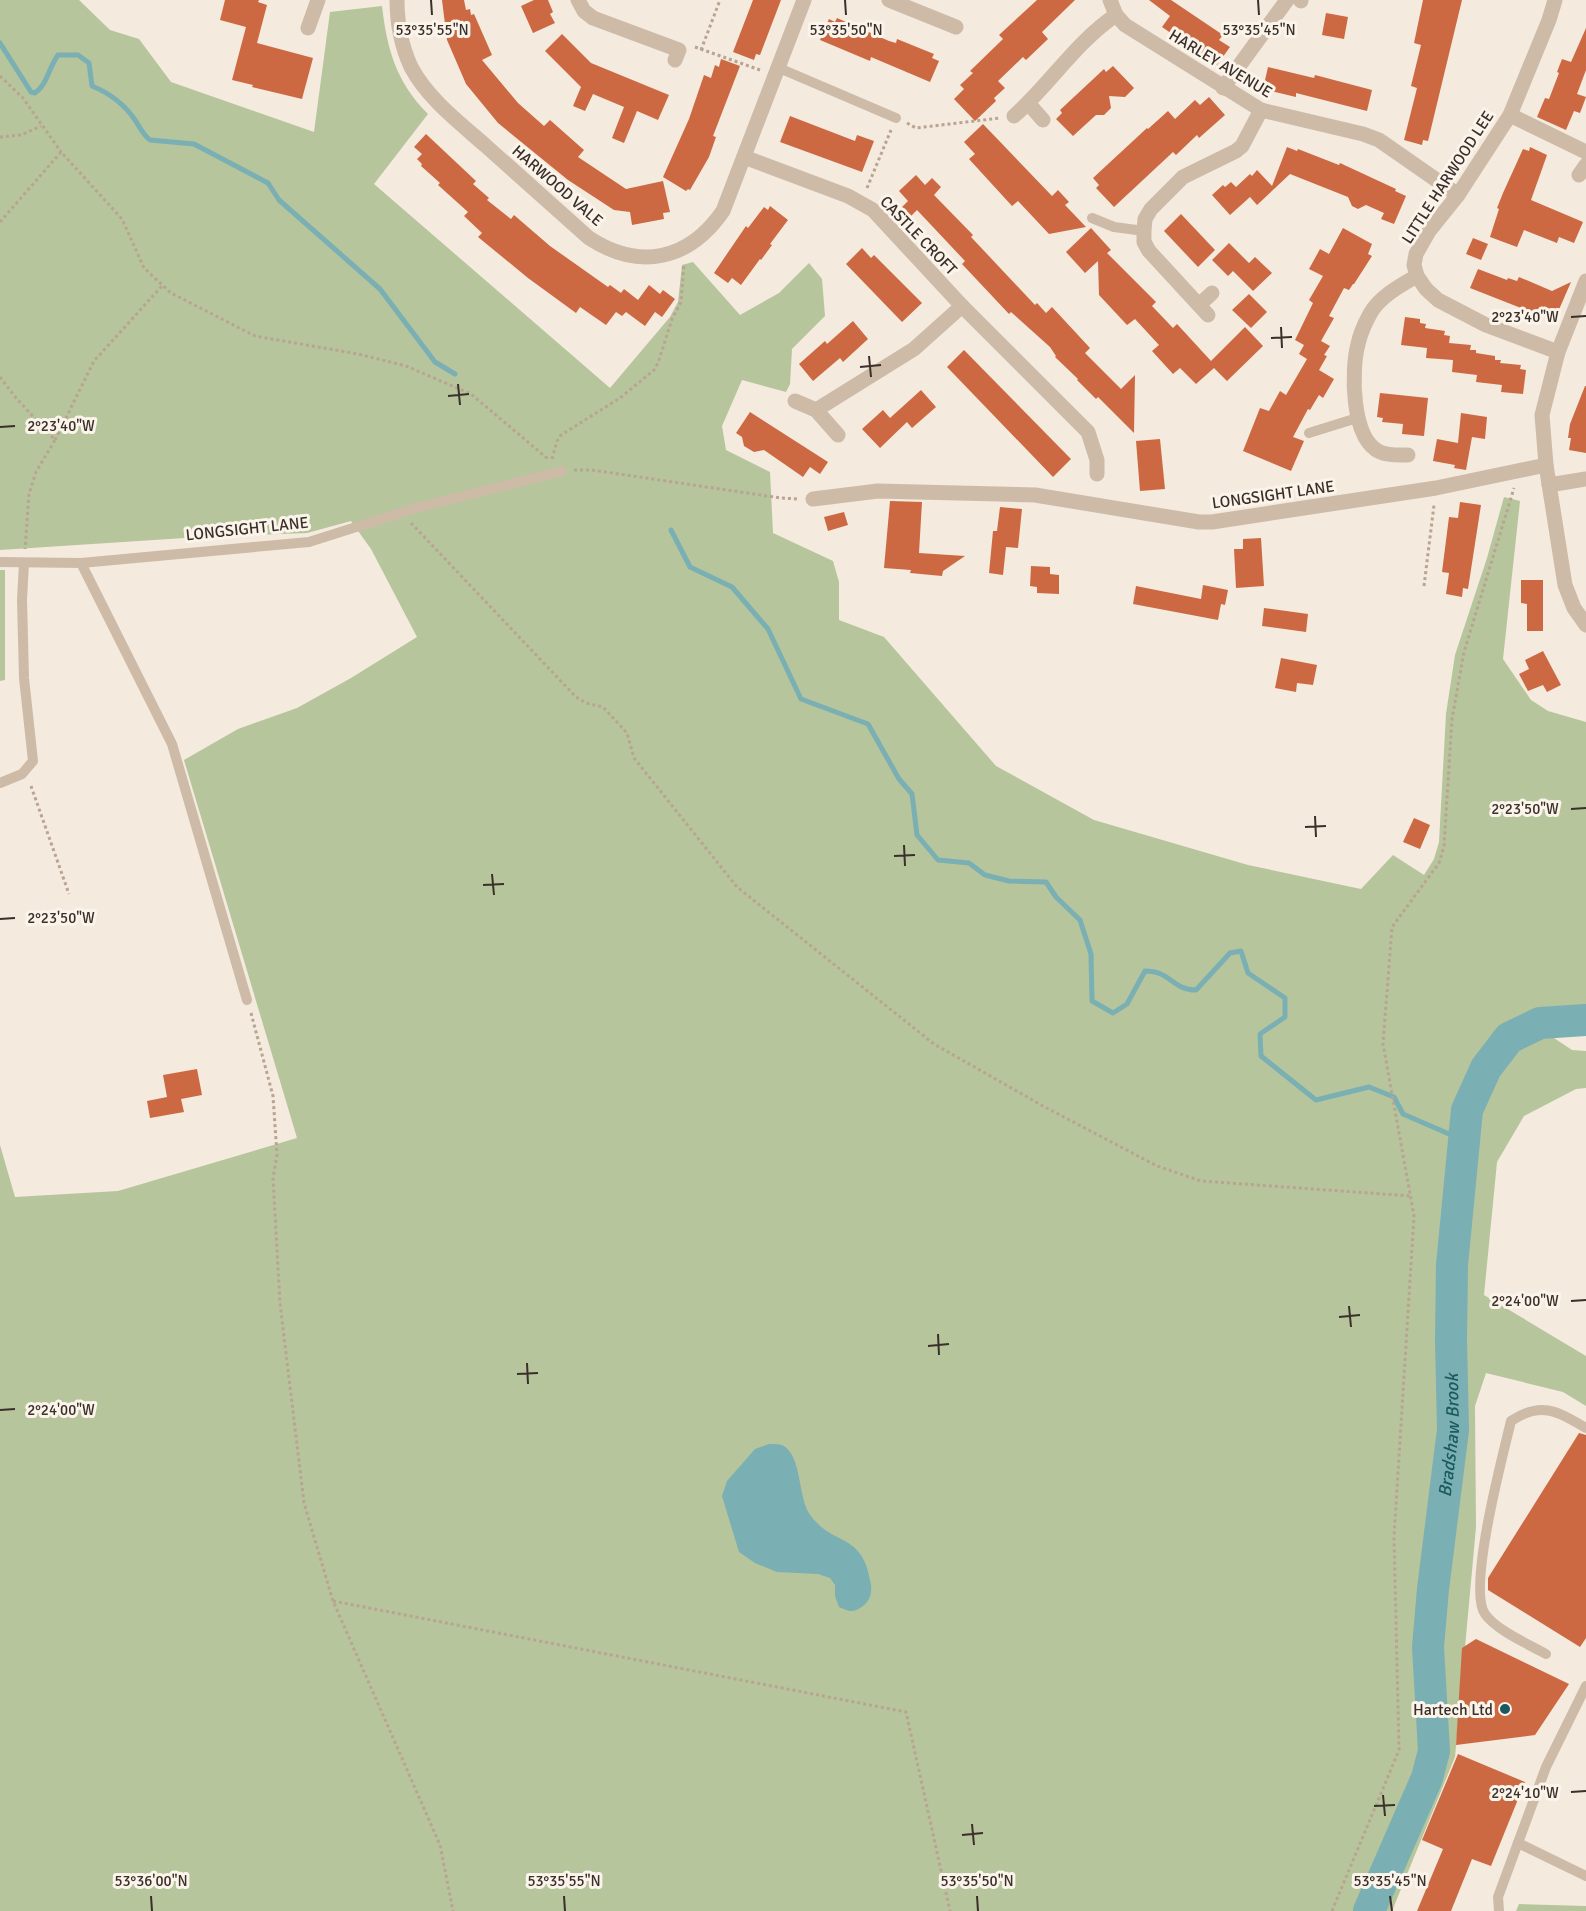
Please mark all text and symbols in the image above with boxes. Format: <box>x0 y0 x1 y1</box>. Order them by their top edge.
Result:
text: 53°35'55"N <box>395 21 469 39</box>
text: 53°35'50"N <box>809 21 883 39</box>
text: 53°35'45"N <box>1222 21 1296 39</box>
street label: HARLEY AVENUE <box>1165 25 1276 103</box>
street label: LITTLE HARWOOD LEE <box>1397 107 1498 248</box>
street label: HARWOOD VALE <box>508 141 607 231</box>
street label: CASTLE CROFT <box>876 192 961 280</box>
text: 2°23'40"W <box>1491 308 1559 326</box>
text: 2°23'40"W <box>27 417 95 435</box>
street label: LONGSIGHT LANE <box>1211 476 1336 513</box>
street label: LONGSIGHT LANE <box>185 513 310 545</box>
text: 2°23'50"W <box>1491 800 1559 818</box>
text: 2°23'50"W <box>27 909 95 927</box>
text: 2°24'00"W <box>1491 1292 1559 1310</box>
water label: Bradshaw Brook <box>1434 1371 1464 1498</box>
text: 2°24'00"W <box>27 1401 95 1419</box>
place label: Hartech Ltd <box>1413 1700 1493 1720</box>
marker: Hartech Ltd <box>1498 1702 1512 1716</box>
text: 2°24'10"W <box>1491 1784 1559 1802</box>
text: 53°36'00"N <box>114 1872 188 1890</box>
text: 53°35'55"N <box>527 1872 601 1890</box>
text: 53°35'50"N <box>940 1872 1014 1890</box>
text: 53°35'45"N <box>1353 1872 1427 1890</box>

